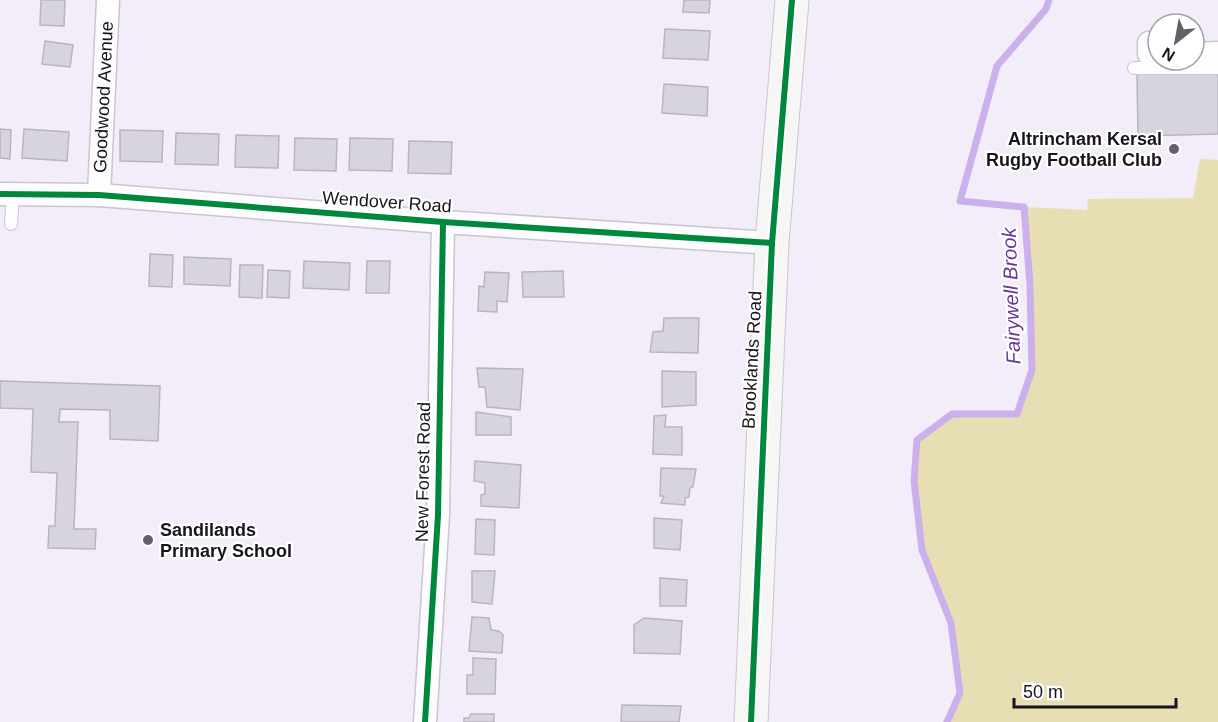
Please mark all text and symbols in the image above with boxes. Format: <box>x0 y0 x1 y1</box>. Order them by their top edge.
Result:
north arrow <box>1146 12 1206 72</box>
street label: Goodwood Avenue <box>90 21 117 173</box>
text: N <box>1159 44 1178 65</box>
place label: Altrincham Kersal Rugby Football Club <box>986 129 1162 170</box>
marker: Altrincham Kersal Rugby Football Club <box>1167 142 1181 156</box>
street label: Wendover Road <box>322 187 452 217</box>
water label: Fairywell Brook <box>998 226 1024 365</box>
street label: Brooklands Road <box>738 291 766 429</box>
street label: New Forest Road <box>412 402 434 542</box>
place label: Sandilands Primary School <box>160 520 292 561</box>
marker: Sandilands Primary School <box>141 533 155 547</box>
scale bar <box>1014 671 1176 709</box>
text: 50 m <box>1023 682 1063 702</box>

